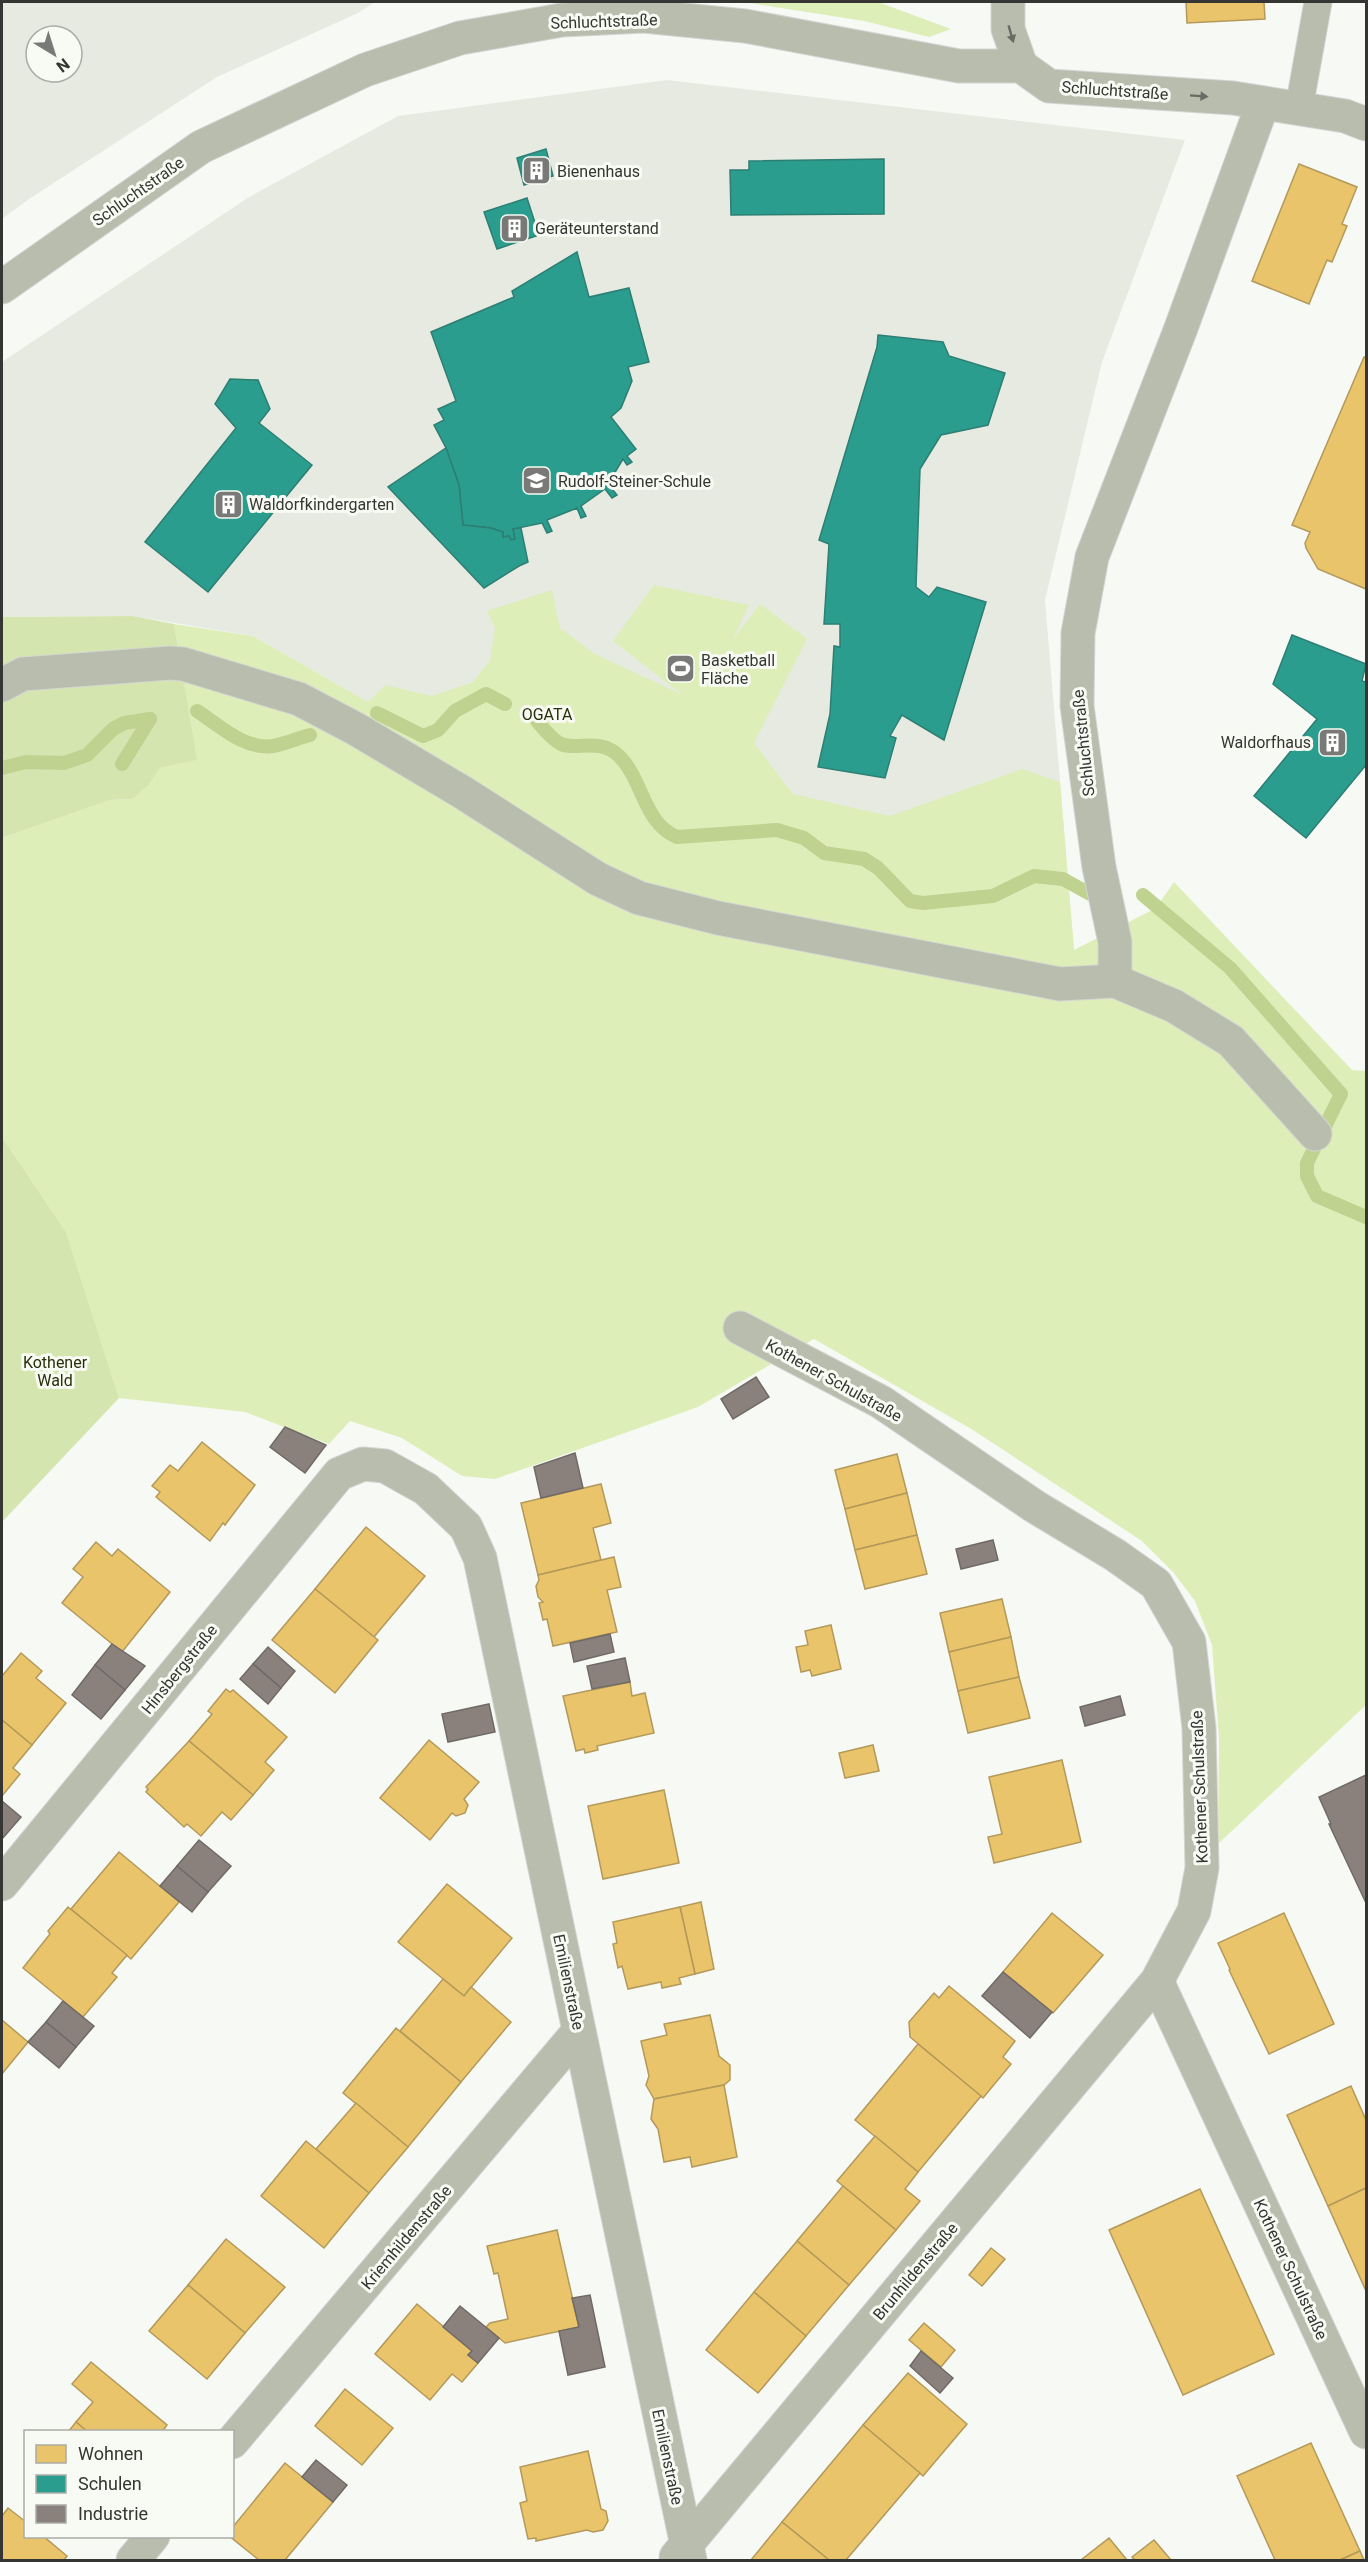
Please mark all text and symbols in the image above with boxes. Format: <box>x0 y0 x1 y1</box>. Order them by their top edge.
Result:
street label: Schluchtstraße <box>550 10 658 33</box>
north arrow <box>24 24 84 84</box>
one-way arrow <box>1007 25 1016 43</box>
text: N <box>53 54 73 76</box>
street label: Schluchtstraße <box>1061 77 1169 104</box>
one-way arrow <box>1190 91 1209 101</box>
street label: Schluchtstraße <box>89 153 188 230</box>
building icon: Bienenhaus <box>520 155 552 187</box>
place label: Bienenhaus <box>557 162 640 181</box>
building icon: Geräteunterstand <box>498 212 530 244</box>
place label: Geräteunterstand <box>535 219 659 238</box>
school or university icon: Rudolf-Steiner-Schule <box>521 465 553 497</box>
place label: Rudolf-Steiner-Schule <box>558 472 711 491</box>
building icon: Waldorfkindergarten <box>212 488 244 520</box>
place label: Waldorfkindergarten <box>249 495 394 514</box>
place label: Basketball Fläche <box>701 651 775 688</box>
sports icon: Basketball Fläche <box>664 653 696 685</box>
street label: Schluchtstraße <box>1068 689 1099 797</box>
park label: OGATA <box>522 705 573 724</box>
building icon: Waldorfhaus <box>1316 726 1348 758</box>
place label: Waldorfhaus <box>1221 733 1311 752</box>
street label: Kothener Schulstraße <box>762 1335 905 1426</box>
park label: Kothener Wald <box>23 1353 88 1390</box>
street label: Hinsbergstraße <box>138 1621 221 1718</box>
street label: Kothener Schulstraße <box>1187 1710 1212 1864</box>
street label: Emilienstraße <box>549 1932 588 2032</box>
street label: Kriemhildenstraße <box>357 2181 455 2293</box>
street label: Kothener Schulstraße <box>1250 2196 1331 2343</box>
street label: Brunhildenstraße <box>869 2219 962 2324</box>
street label: Emilienstraße <box>648 2407 687 2507</box>
legend <box>24 2430 234 2538</box>
text: Wohnen <box>78 2443 143 2464</box>
text: Schulen <box>78 2473 142 2494</box>
text: Industrie <box>78 2503 148 2524</box>

